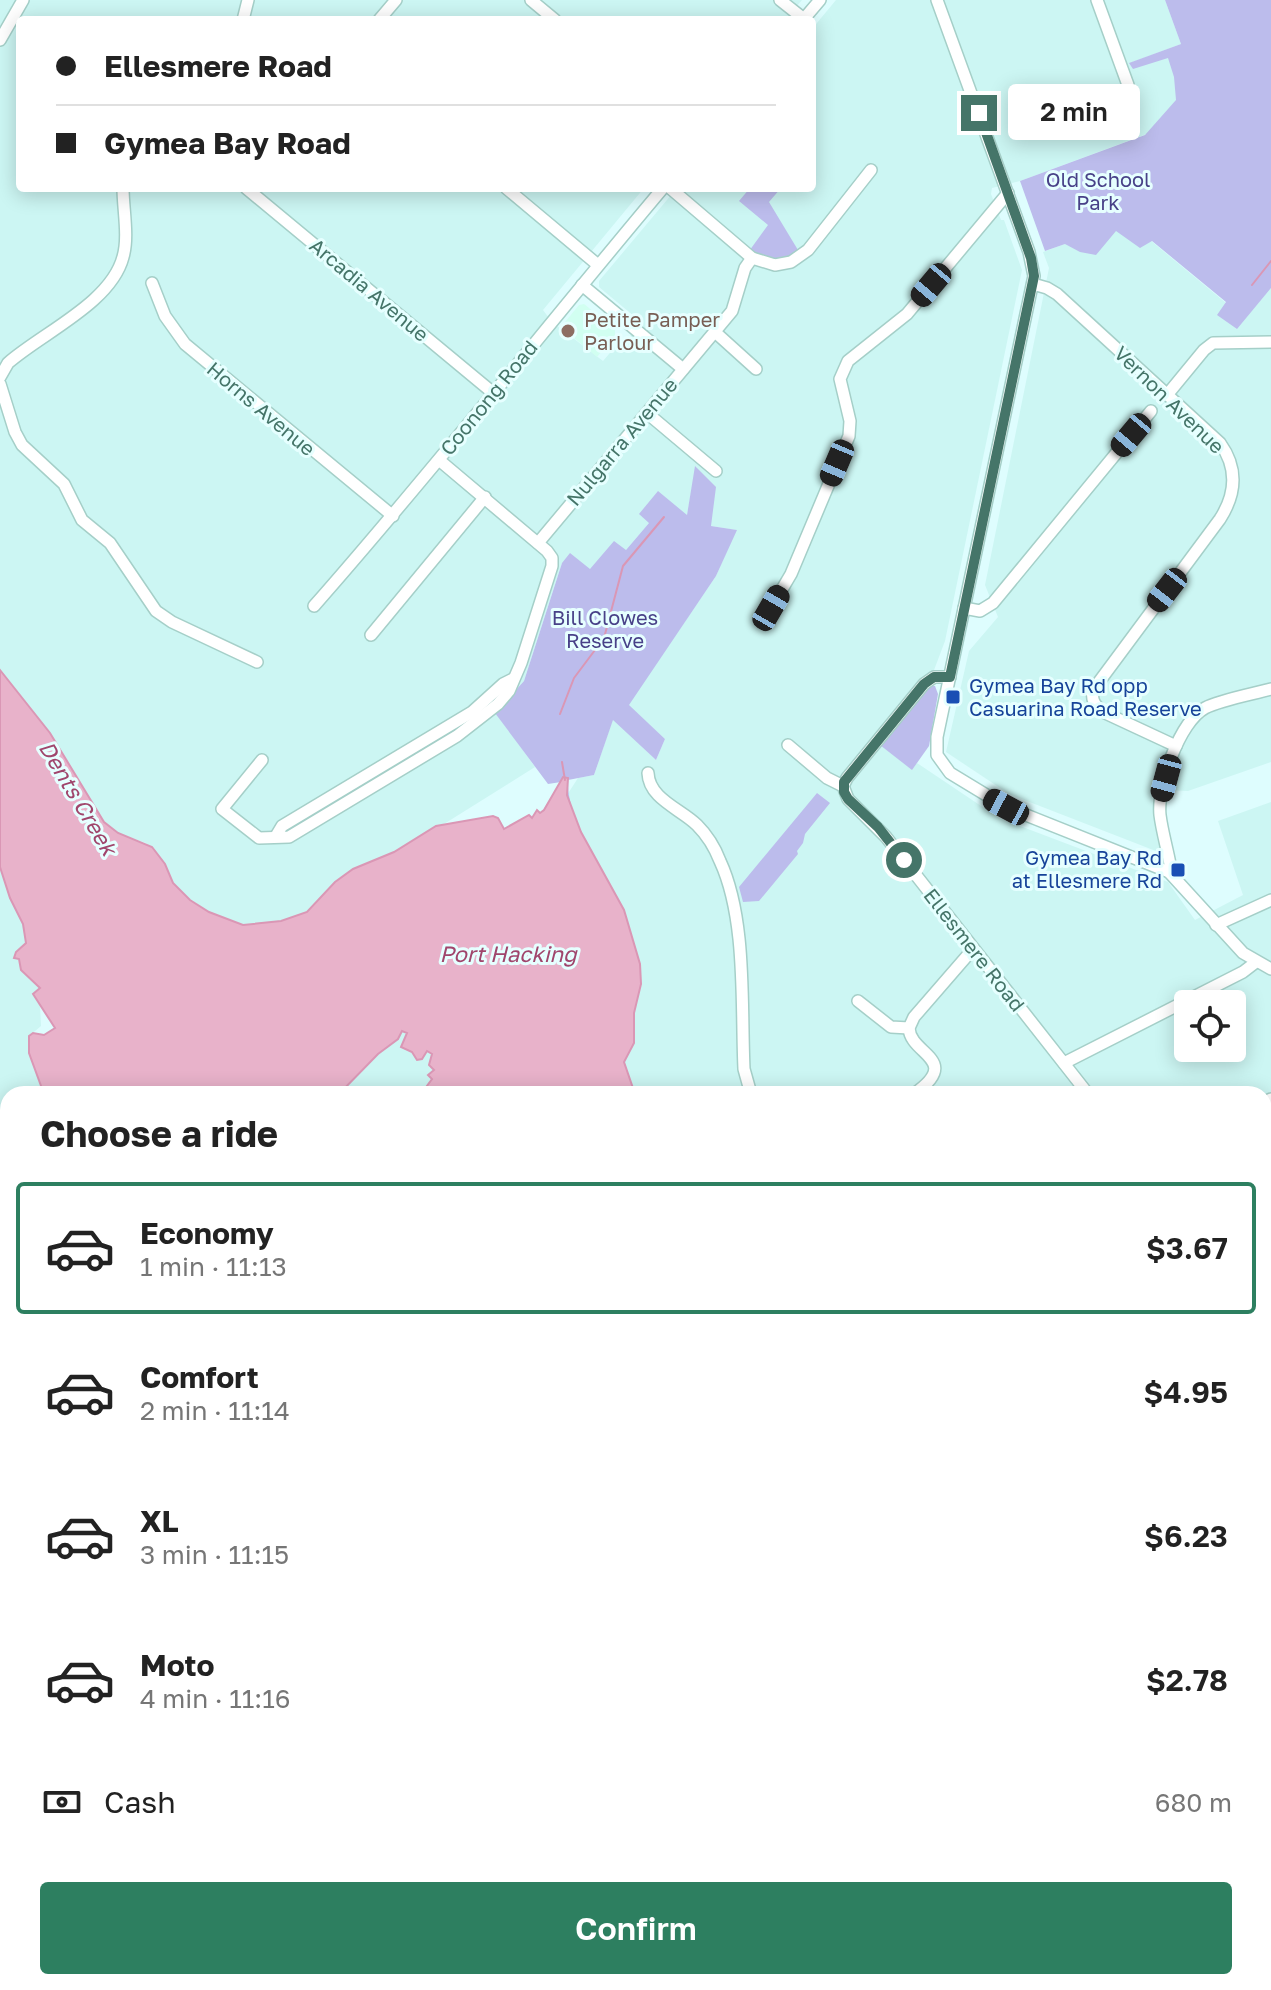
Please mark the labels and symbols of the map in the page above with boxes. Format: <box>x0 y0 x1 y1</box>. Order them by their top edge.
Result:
callout: 2 min <box>1007 85 1139 141</box>
route end <box>961 95 997 131</box>
park label: Old School Park <box>1046 167 1150 214</box>
street label: Arcadia Avenue <box>305 233 434 346</box>
car <box>906 259 956 311</box>
place label: Petite Pamper Parlour <box>584 307 720 354</box>
marker: Petite Pamper Parlour <box>559 322 577 340</box>
street label: Coonong Road <box>435 335 542 460</box>
street label: Vernon Avenue <box>1110 341 1230 458</box>
street label: Horns Avenue <box>203 356 320 460</box>
street label: Nulgarra Avenue <box>561 373 682 510</box>
car <box>1106 409 1156 461</box>
car <box>817 436 857 490</box>
car <box>1143 564 1191 616</box>
car <box>749 581 793 635</box>
park label: Bill Clowes Reserve <box>552 605 658 652</box>
place label: Gymea Bay Rd opp Casuarina Road Reserve <box>969 673 1202 720</box>
marker: Gymea Bay Rd opp Casuarina Road Reserve <box>944 688 962 706</box>
water label: Dents Creek <box>34 736 124 862</box>
car <box>1148 752 1184 804</box>
car <box>979 785 1033 829</box>
route start <box>886 842 922 878</box>
place label: Gymea Bay Rd at Ellesmere Rd <box>1012 845 1162 892</box>
marker: Gymea Bay Rd at Ellesmere Rd <box>1169 861 1187 879</box>
street label: Ellesmere Road <box>919 883 1030 1016</box>
water label: Port Hacking <box>439 940 578 967</box>

